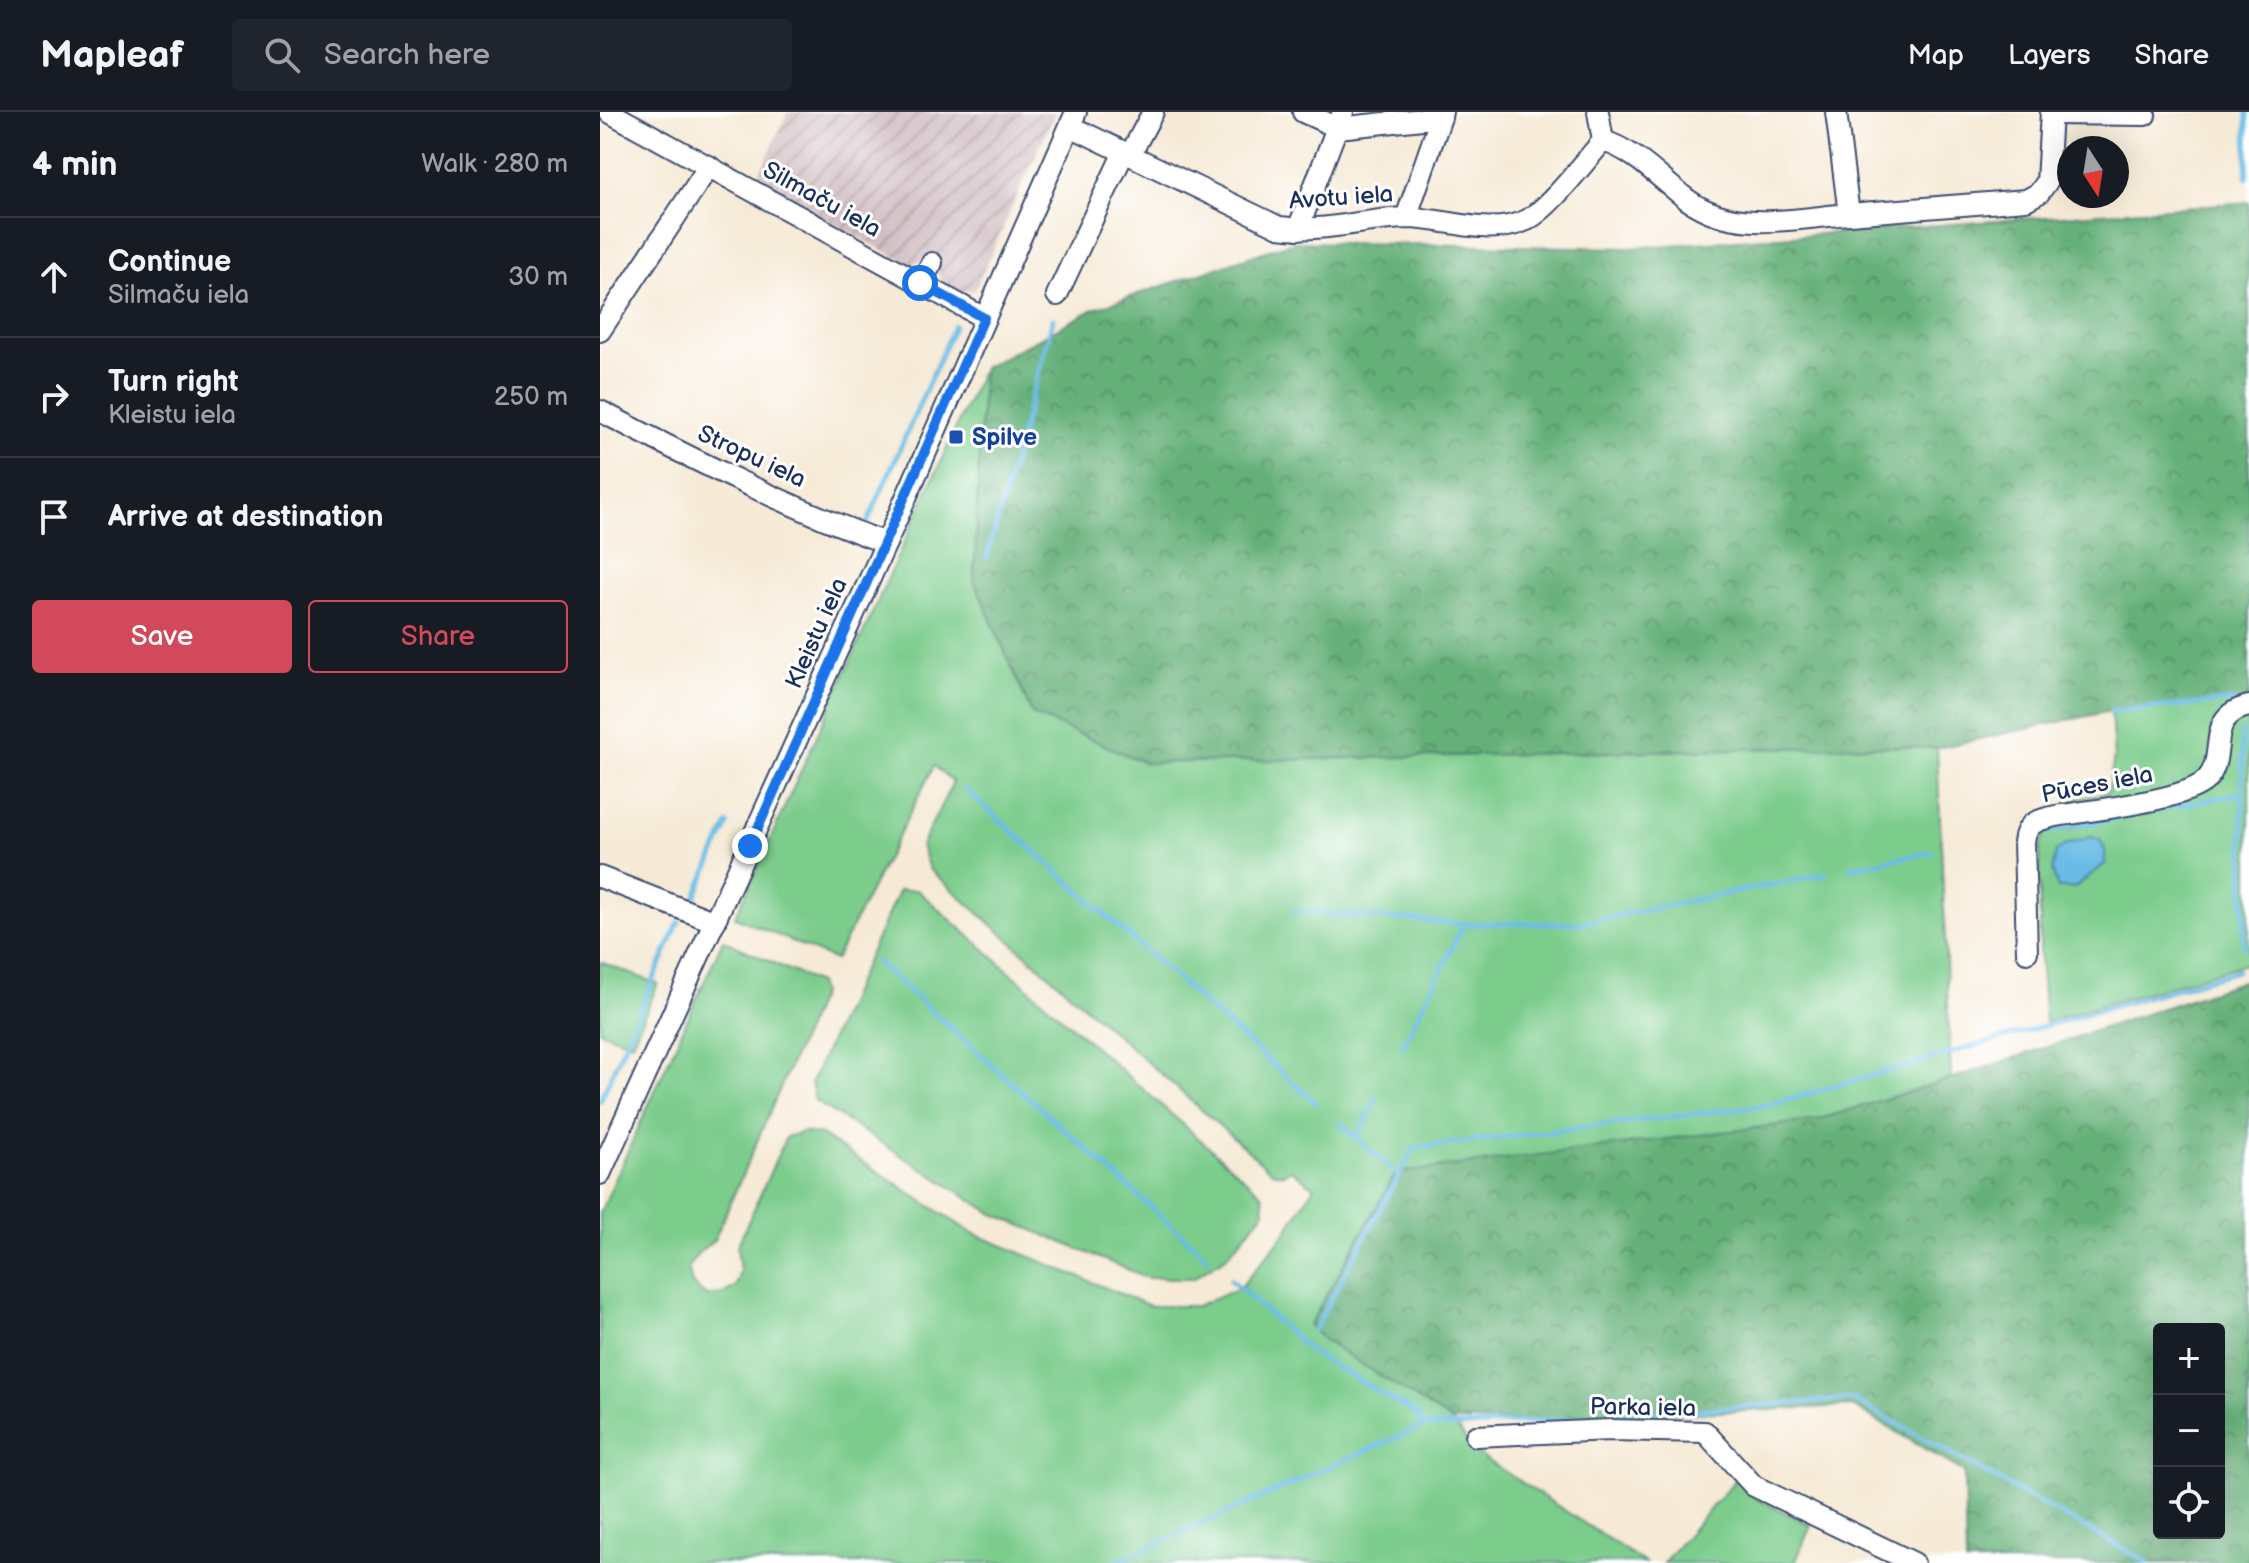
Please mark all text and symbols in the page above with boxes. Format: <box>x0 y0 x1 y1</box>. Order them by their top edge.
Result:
search box <box>232 19 792 91</box>
text: Mapleaf <box>40 33 184 78</box>
icon: search <box>260 33 304 77</box>
text: Search here <box>324 37 490 73</box>
text: Map <box>1908 39 1964 72</box>
text: Layers <box>2008 39 2091 72</box>
text: Share <box>2135 39 2209 72</box>
north arrow <box>2057 136 2129 208</box>
text: 4 min <box>32 144 118 185</box>
text: Walk · 280 m <box>421 149 568 180</box>
street label: Silmaču iela <box>758 155 886 244</box>
street label: Avotu iela <box>1288 179 1394 216</box>
text: Continue <box>108 244 231 280</box>
icon: ahead <box>32 255 76 299</box>
text: 30 m <box>508 262 568 293</box>
route start <box>902 265 938 301</box>
text: Silmaču iela <box>108 280 249 311</box>
text: Turn right <box>108 364 239 400</box>
icon: right <box>32 375 76 419</box>
text: 250 m <box>494 382 568 413</box>
text: Kleistu iela <box>108 400 236 431</box>
street label: Stropu iela <box>693 419 810 494</box>
place label: Spilve <box>972 423 1037 452</box>
marker: Spilve <box>947 428 965 446</box>
icon: arrive <box>32 495 76 539</box>
text: Arrive at destination <box>108 499 384 535</box>
street label: Kleistu iela <box>779 573 854 693</box>
button: Save <box>32 600 292 673</box>
button: Share <box>308 600 568 673</box>
street label: Pūces iela <box>2039 759 2155 809</box>
route end <box>732 828 768 864</box>
map controls <box>2153 1323 2225 1539</box>
button: + <box>2153 1323 2225 1395</box>
street label: Parka iela <box>1590 1392 1696 1423</box>
button: − <box>2153 1395 2225 1467</box>
button: locate <box>2153 1467 2225 1539</box>

